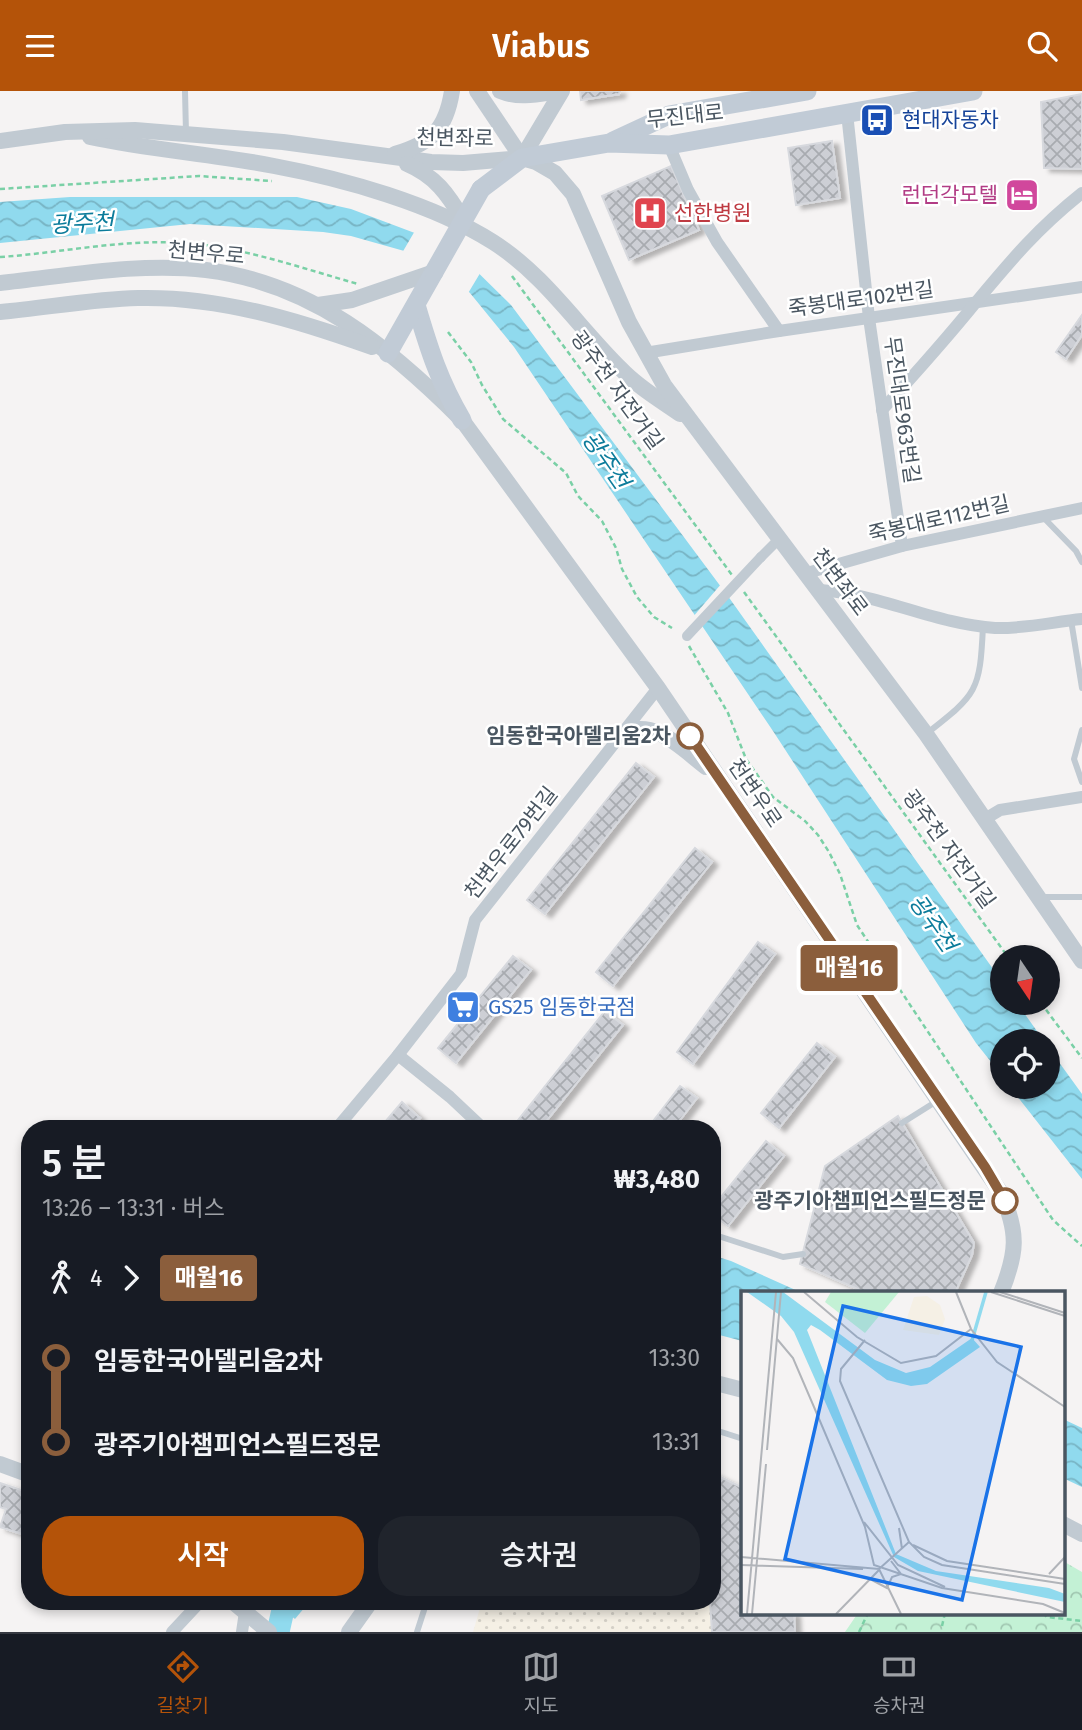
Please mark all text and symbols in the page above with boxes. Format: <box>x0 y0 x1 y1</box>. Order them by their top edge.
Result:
icon: menu <box>21 27 59 65</box>
text: Viabus <box>492 27 590 65</box>
icon: search <box>1023 27 1061 65</box>
street label: 무진대로 <box>645 99 725 133</box>
bus stop icon: 현대자동차 <box>858 101 896 139</box>
place label: 현대자동차 <box>902 107 999 133</box>
street label: 천변좌로 <box>416 124 494 152</box>
hotel icon: 런던각모텔 <box>1003 176 1041 214</box>
place label: 런던각모텔 <box>901 182 998 208</box>
hospital icon: 선한병원 <box>631 194 669 232</box>
place label: 선한병원 <box>674 200 751 226</box>
water label: 광주천 <box>50 207 117 239</box>
street label: 천변우로 <box>166 237 246 269</box>
street label: 죽봉대로102번길 <box>786 276 936 322</box>
street label: 광주천 자전거길 <box>565 325 669 455</box>
street label: 무진대로963번길 <box>879 335 925 485</box>
water label: 광주천 <box>576 426 637 496</box>
street label: 죽봉대로112번길 <box>866 490 1012 548</box>
street label: 천변좌로 <box>806 543 874 621</box>
place label: 임동한국아델리움2차 <box>486 723 671 749</box>
marker: 임동한국아델리움2차 <box>677 723 703 749</box>
street label: 천변우로 <box>723 754 787 832</box>
street label: 천변우로79번길 <box>459 781 563 905</box>
street label: 광주천 자전거길 <box>897 784 1001 914</box>
water label: 광주천 <box>903 889 964 959</box>
line badge: 매월16 <box>800 945 898 991</box>
north arrow <box>990 945 1060 1015</box>
map controls <box>990 945 1060 1099</box>
text: 매월16 <box>815 954 883 982</box>
supermarket icon: GS25 임동한국점 <box>444 988 482 1026</box>
place label: GS25 임동한국점 <box>488 994 636 1020</box>
button: locate <box>990 1029 1060 1099</box>
text: 5 분 <box>42 1140 106 1186</box>
text: ₩3,480 <box>614 1164 700 1195</box>
place label: 광주기아챔피언스필드정문 <box>754 1188 986 1214</box>
marker: 광주기아챔피언스필드정문 <box>992 1188 1018 1214</box>
text: 13:26 – 13:31 · 버스 <box>42 1194 225 1222</box>
icon: walk <box>42 1259 80 1297</box>
icon: forward <box>112 1259 150 1297</box>
text: 4 <box>90 1264 102 1292</box>
text: 매월16 <box>174 1264 243 1292</box>
inset map <box>741 1291 1064 1615</box>
text: 13:30 <box>649 1344 700 1372</box>
text: 임동한국아델리움2차 <box>94 1346 323 1377</box>
text: 13:31 <box>652 1428 700 1456</box>
text: 광주기아챔피언스필드정문 <box>94 1430 381 1461</box>
button: 시작 <box>42 1516 364 1596</box>
button: 승차권 <box>378 1516 700 1596</box>
tab: 길찾기 <box>157 1648 209 1717</box>
tab: 지도 <box>522 1648 560 1717</box>
tab: 승차권 <box>873 1648 925 1717</box>

